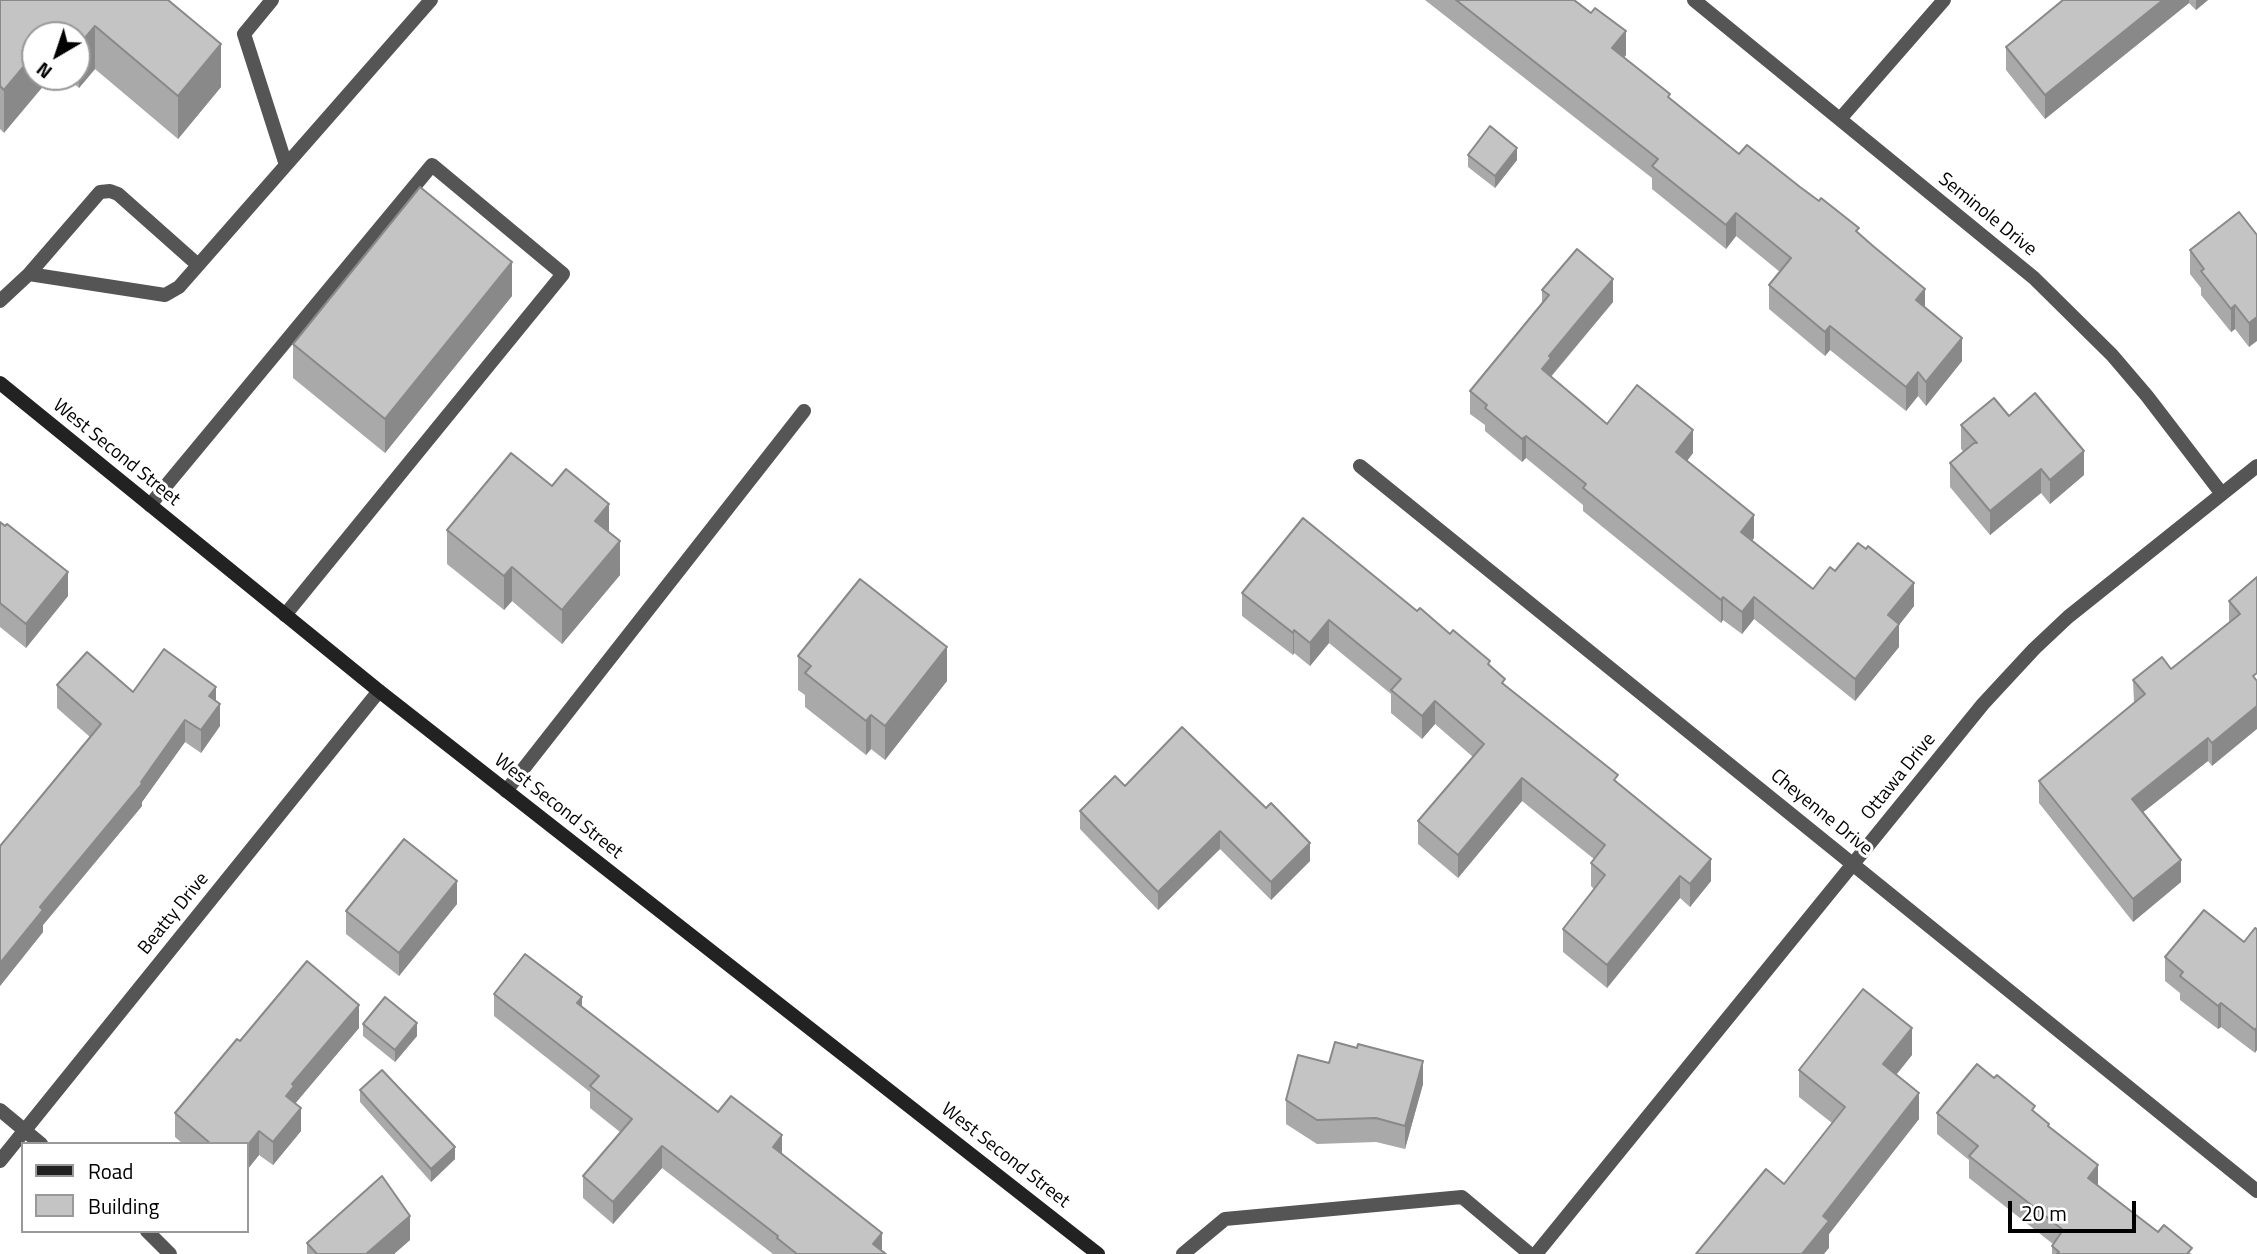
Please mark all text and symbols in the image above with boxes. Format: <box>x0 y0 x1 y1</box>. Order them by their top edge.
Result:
north arrow <box>21 21 91 91</box>
text: N <box>29 56 58 87</box>
street label: Seminole Drive <box>1933 168 2041 262</box>
street label: West Second Street <box>48 395 184 511</box>
street label: Ottawa Drive <box>1857 729 1941 825</box>
street label: West Second Street <box>489 750 627 864</box>
street label: Cheyenne Drive <box>1766 765 1876 861</box>
street label: Beatty Drive <box>134 868 214 960</box>
street label: West Second Street <box>936 1099 1074 1213</box>
legend <box>21 1142 248 1233</box>
text: Road <box>88 1155 133 1187</box>
scale bar <box>2012 1188 2140 1232</box>
text: Building <box>88 1190 159 1222</box>
text: 20 m <box>2021 1197 2067 1229</box>

